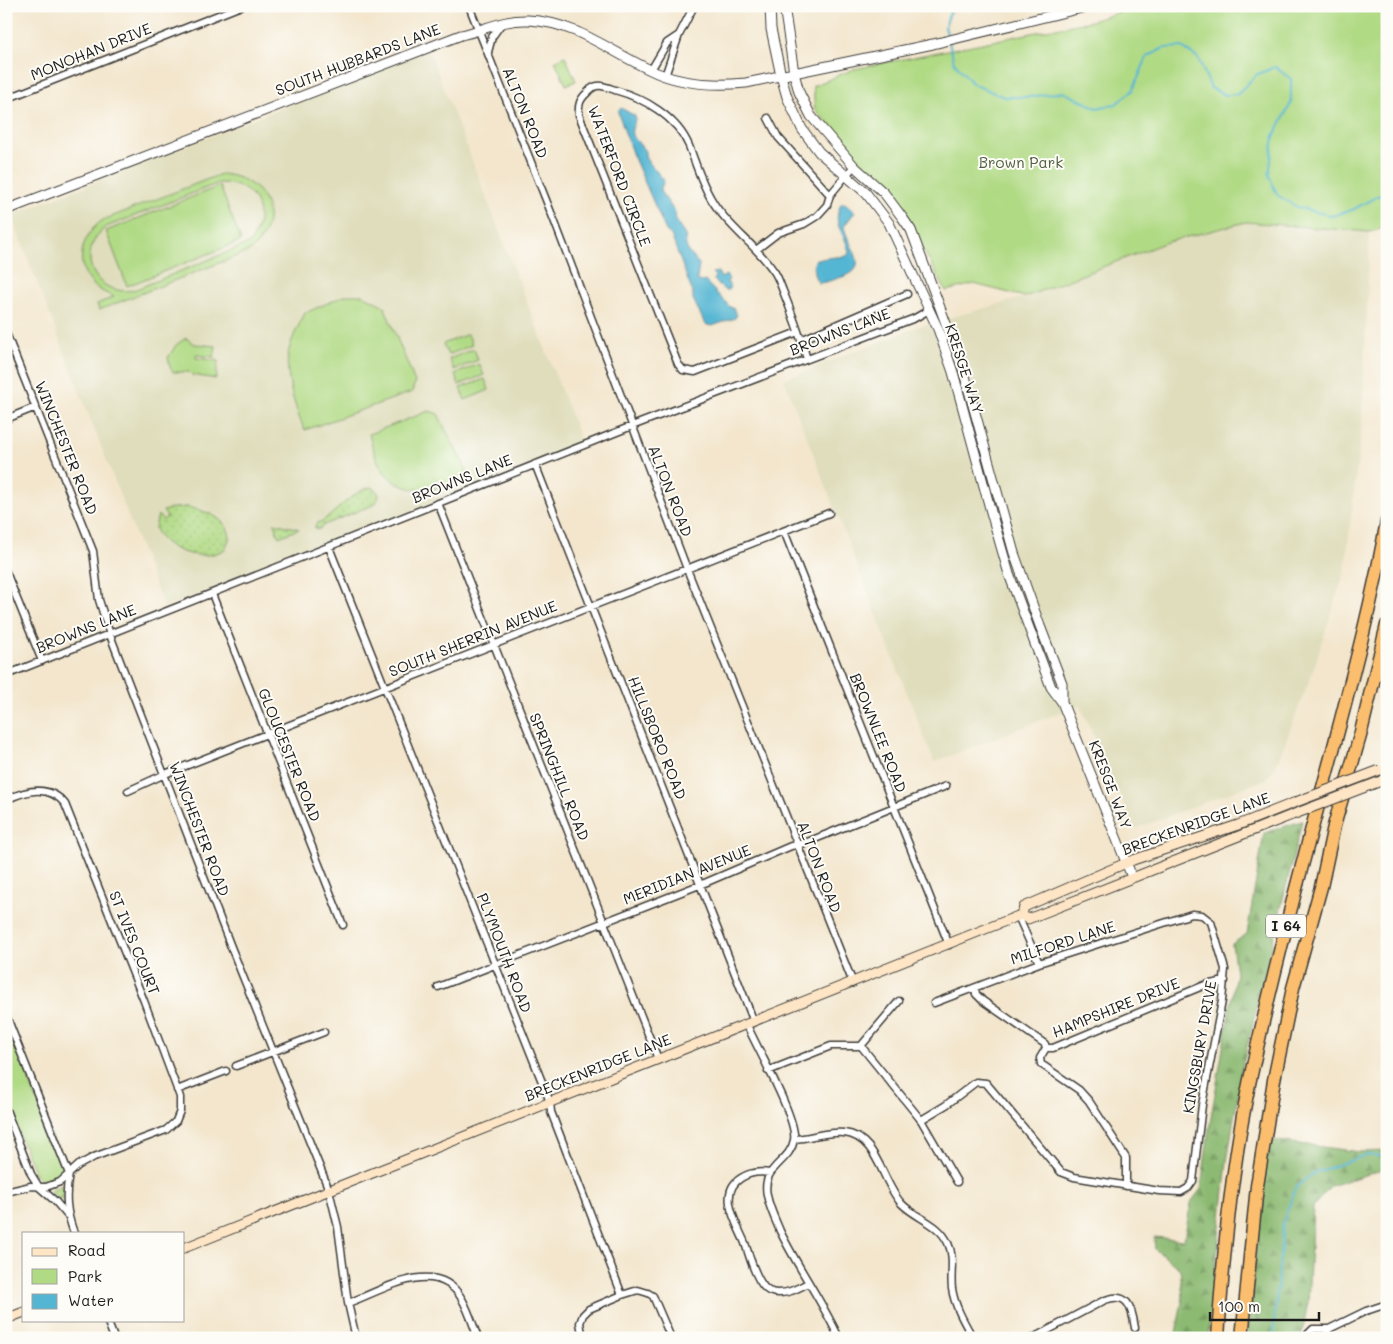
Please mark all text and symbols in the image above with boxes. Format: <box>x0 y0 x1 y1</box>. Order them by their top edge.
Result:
street label: MONOHAN DRIVE <box>27 18 154 84</box>
street label: SOUTH HUBBARDS LANE <box>272 18 443 100</box>
street label: ALTON ROAD <box>499 64 553 161</box>
street label: WATERFORD CIRCLE <box>584 102 656 249</box>
park label: Brown Park <box>979 152 1063 172</box>
street label: BROWNS LANE <box>786 303 893 359</box>
street label: KRESGE WAY <box>941 321 989 416</box>
street label: WINCHESTER ROAD <box>31 378 103 518</box>
street label: ALTON ROAD <box>644 442 698 539</box>
street label: BROWNS LANE <box>409 449 515 507</box>
street label: SOUTH SHERRIN AVENUE <box>386 595 560 681</box>
street label: BROWNS LANE <box>33 599 139 657</box>
street label: BROWNLEE ROAD <box>846 670 912 795</box>
street label: HILLSBORO ROAD <box>624 673 692 802</box>
street label: GLOUCESTER ROAD <box>254 685 326 824</box>
street label: SPRINGHILL ROAD <box>525 710 595 843</box>
street label: KRESGE WAY <box>1085 737 1137 832</box>
street label: WINCHESTER ROAD <box>165 758 235 899</box>
street label: BRECKENRIDGE LANE <box>1119 787 1273 859</box>
street label: ALTON ROAD <box>793 818 847 915</box>
street label: MERIDIAN AVENUE <box>620 839 754 909</box>
street label: ST IVES COURT <box>105 888 165 997</box>
street label: PLYMOUTH ROAD <box>473 890 537 1015</box>
road number: I 64 <box>1266 914 1306 938</box>
street label: MILFORD LANE <box>1008 916 1118 968</box>
street label: HAMPSHIRE DRIVE <box>1049 972 1183 1042</box>
street label: KINGSBURY DRIVE <box>1177 978 1221 1115</box>
street label: BRECKENRIDGE LANE <box>522 1028 674 1106</box>
legend <box>22 1232 185 1322</box>
text: Road <box>68 1240 105 1260</box>
text: Park <box>68 1266 102 1286</box>
scale bar <box>1210 1289 1319 1321</box>
text: Water <box>68 1290 114 1310</box>
text: 100 m <box>1218 1296 1260 1316</box>

